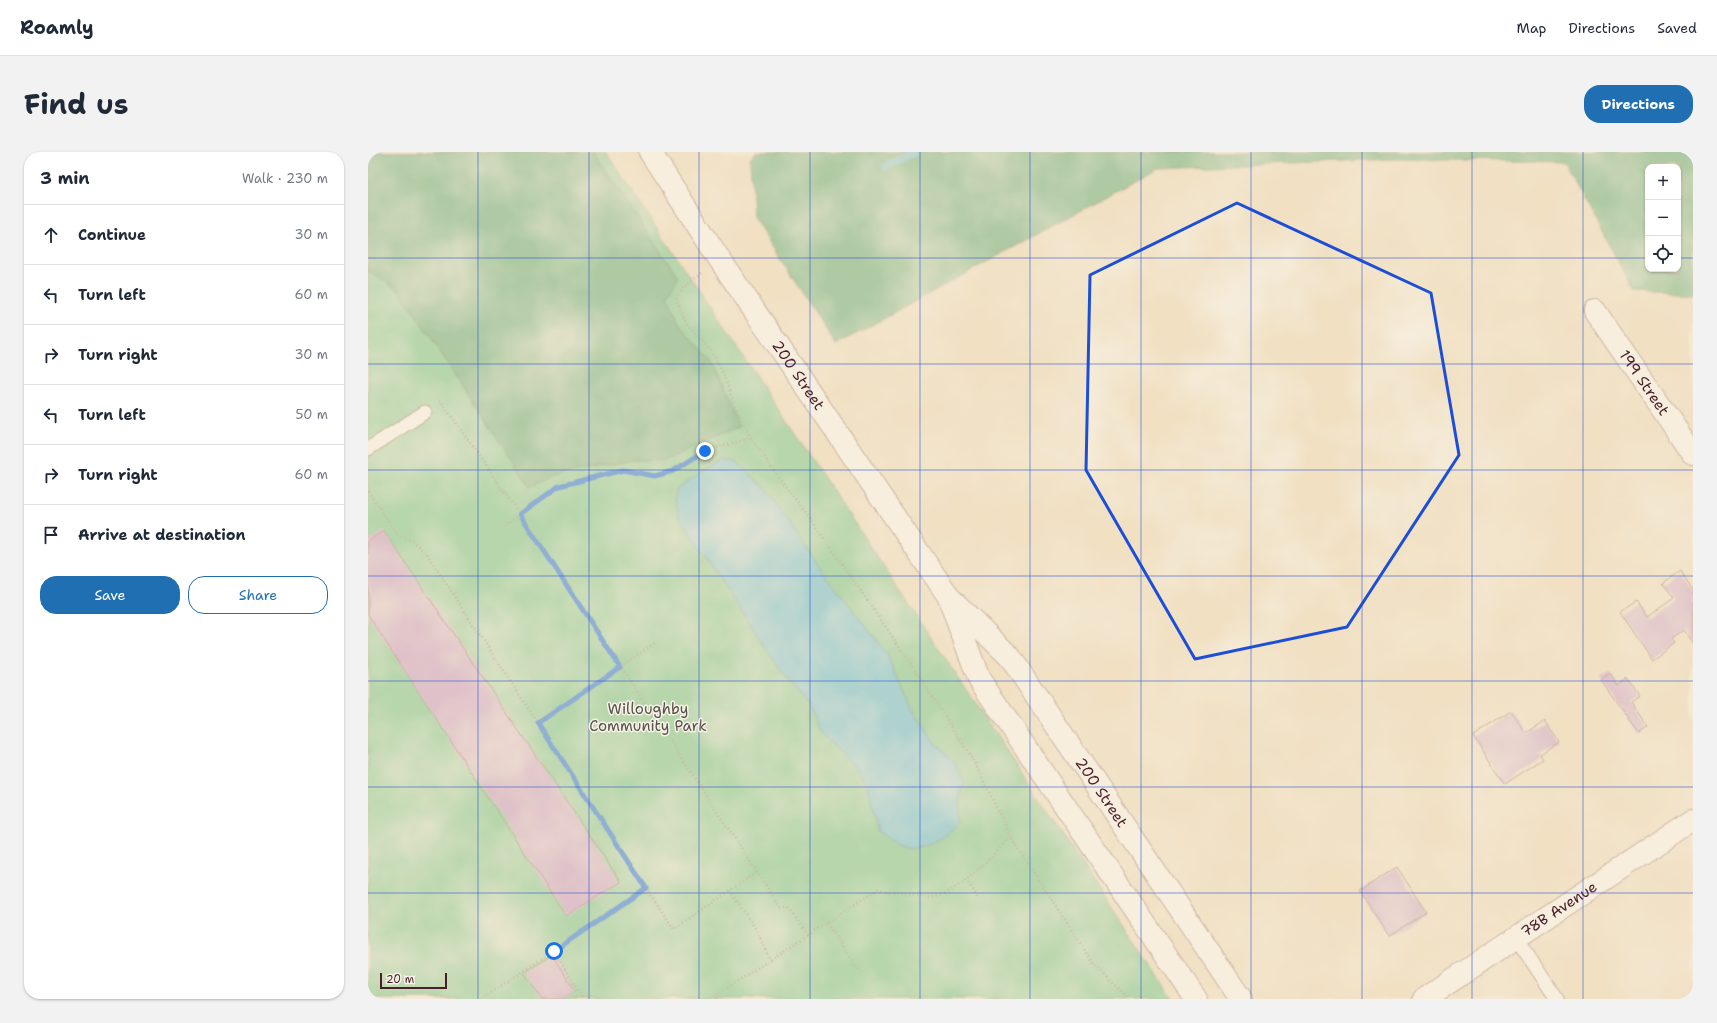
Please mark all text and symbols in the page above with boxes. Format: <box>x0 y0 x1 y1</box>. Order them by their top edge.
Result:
text: Roamly <box>20 15 94 40</box>
text: Map <box>1517 19 1547 37</box>
text: Directions <box>1569 19 1635 37</box>
text: Saved <box>1657 19 1697 37</box>
text: Find us <box>24 85 129 123</box>
button: Directions <box>1584 85 1693 123</box>
map controls <box>1645 164 1681 272</box>
button: + <box>1645 164 1681 200</box>
text: 3 min <box>40 167 90 189</box>
text: Walk · 230 m <box>242 170 328 187</box>
button: − <box>1645 200 1681 236</box>
icon: ahead <box>40 224 62 246</box>
text: Continue <box>78 225 146 245</box>
text: 30 m <box>294 226 328 243</box>
button: locate <box>1645 236 1681 272</box>
icon: left <box>40 284 62 306</box>
text: Turn left <box>78 285 146 305</box>
text: 60 m <box>295 286 328 303</box>
street label: 200 Street <box>767 336 829 414</box>
icon: right <box>40 344 62 366</box>
text: Turn right <box>78 345 158 365</box>
text: 30 m <box>294 346 328 363</box>
street label: 199 Street <box>1615 346 1674 419</box>
icon: left <box>40 404 62 426</box>
text: Turn left <box>78 405 146 425</box>
text: 50 m <box>295 406 328 423</box>
route end <box>696 442 714 460</box>
icon: right <box>40 464 62 486</box>
text: Turn right <box>78 465 158 485</box>
text: 60 m <box>295 466 328 483</box>
icon: arrive <box>40 524 62 546</box>
text: Arrive at destination <box>78 525 246 545</box>
button: Save <box>40 576 180 614</box>
button: Share <box>188 576 328 614</box>
park label: Willoughby Community Park <box>589 699 707 736</box>
street label: 200 Street <box>1071 753 1132 831</box>
street label: 78B Avenue <box>1517 877 1601 942</box>
route start <box>545 942 563 960</box>
scale bar <box>380 971 447 990</box>
text: 20 m <box>386 972 414 987</box>

